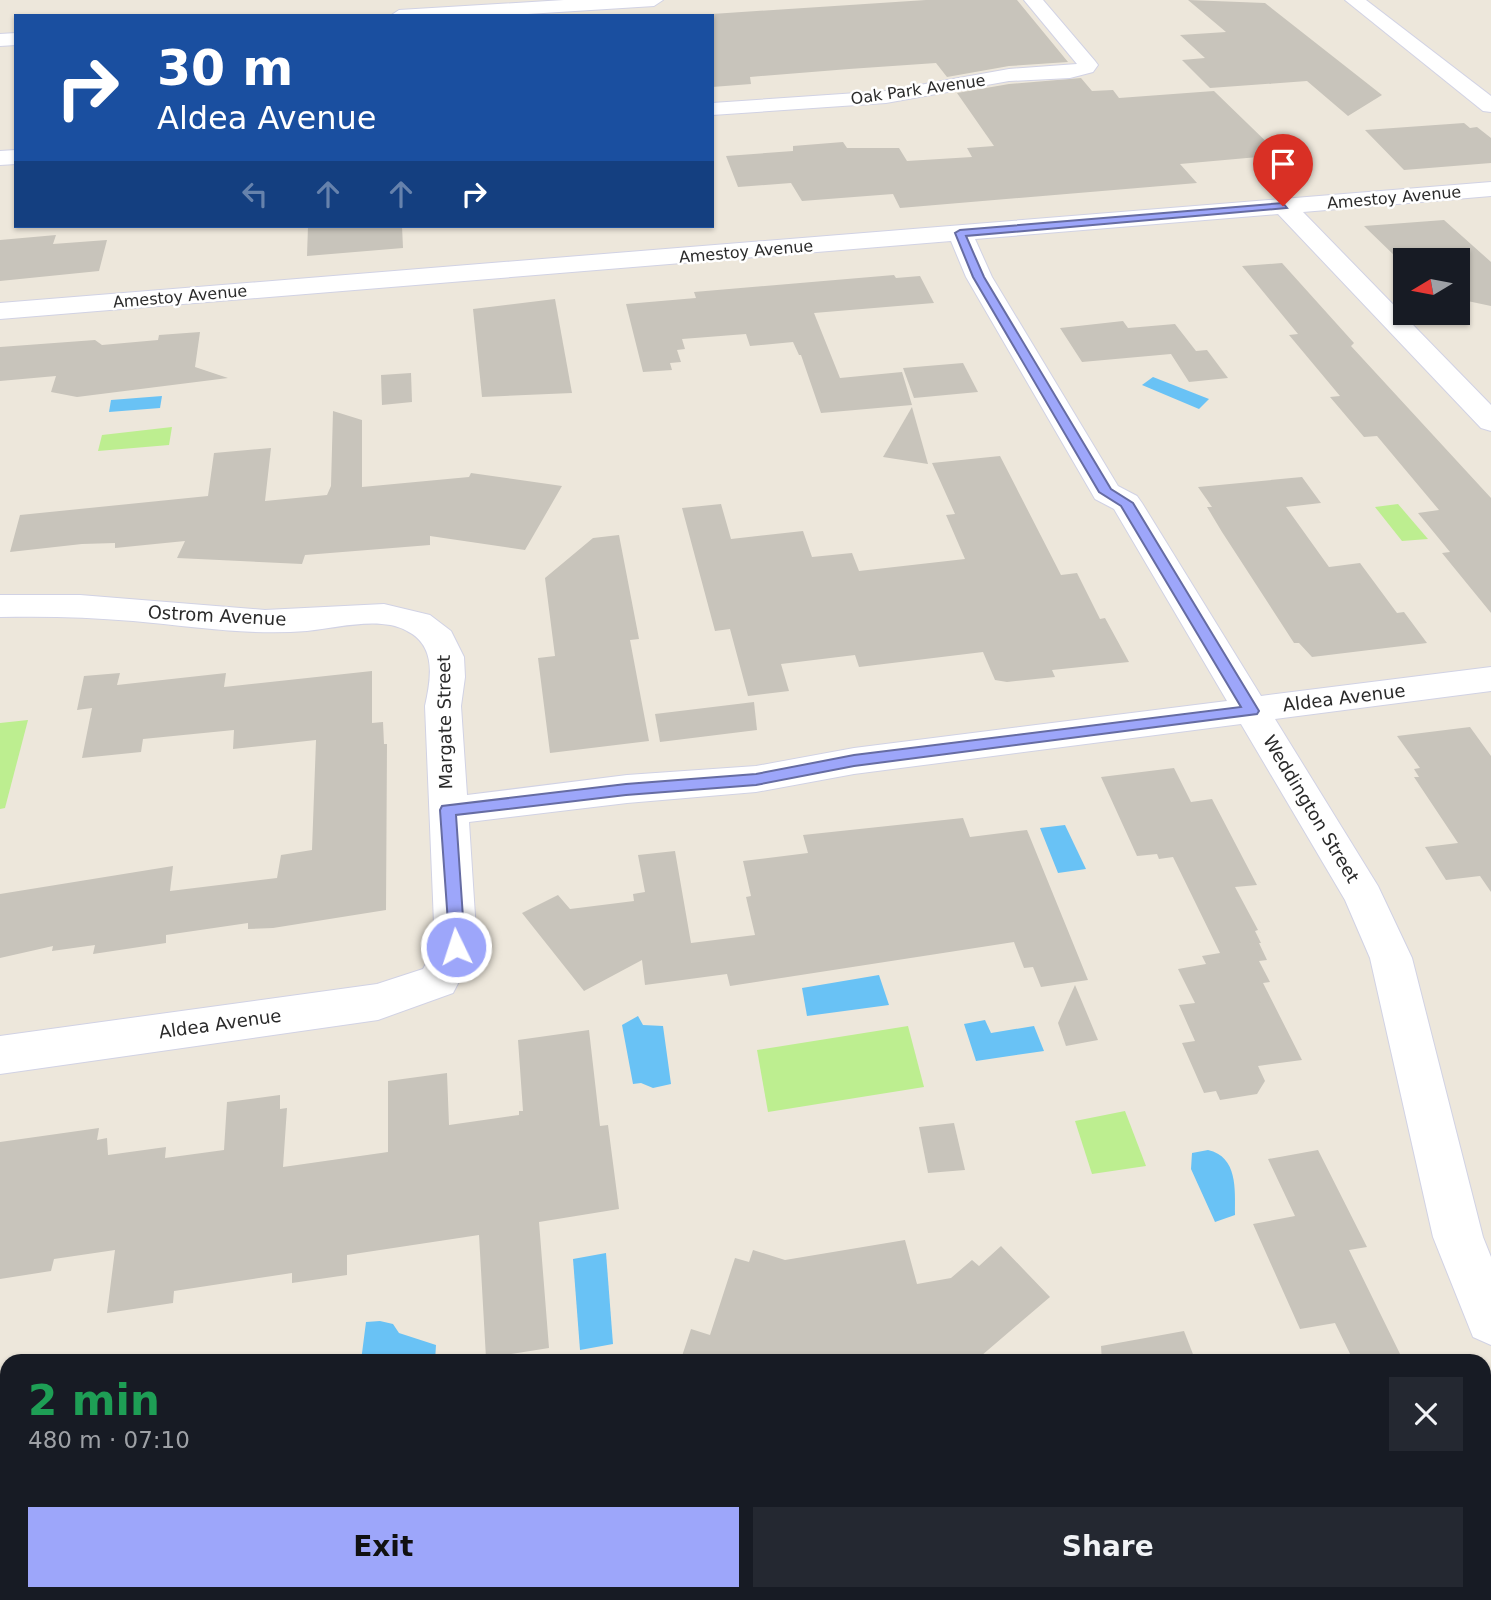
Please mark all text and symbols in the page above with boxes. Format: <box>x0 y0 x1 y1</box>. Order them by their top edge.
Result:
text: 30 m <box>157 40 293 97</box>
icon: right <box>42 42 133 133</box>
street label: Oak Park Avenue <box>849 71 987 108</box>
text: Aldea Avenue <box>157 99 376 137</box>
pin <box>1253 134 1313 206</box>
icon: arrive <box>1264 145 1302 183</box>
icon: left <box>236 175 274 213</box>
icon: ahead <box>309 175 347 213</box>
icon: ahead <box>382 175 420 213</box>
icon: right <box>455 175 493 213</box>
street label: Amestoy Avenue <box>1326 182 1462 213</box>
street label: Amestoy Avenue <box>678 236 814 267</box>
north arrow <box>1393 248 1470 326</box>
map controls <box>1393 248 1470 325</box>
street label: Amestoy Avenue <box>112 281 248 312</box>
street label: Ostrom Avenue <box>147 601 287 630</box>
street label: Margate Street <box>433 655 456 790</box>
street label: Aldea Avenue <box>1281 680 1406 715</box>
street label: Weddington Street <box>1259 731 1364 886</box>
position arrow <box>419 910 493 984</box>
street label: Aldea Avenue <box>157 1005 283 1042</box>
text: 2 min <box>28 1376 160 1425</box>
button: close <box>1389 1377 1463 1451</box>
text: 480 m · 07:10 <box>28 1427 190 1453</box>
button: Exit <box>28 1507 739 1587</box>
button: Share <box>753 1507 1463 1587</box>

